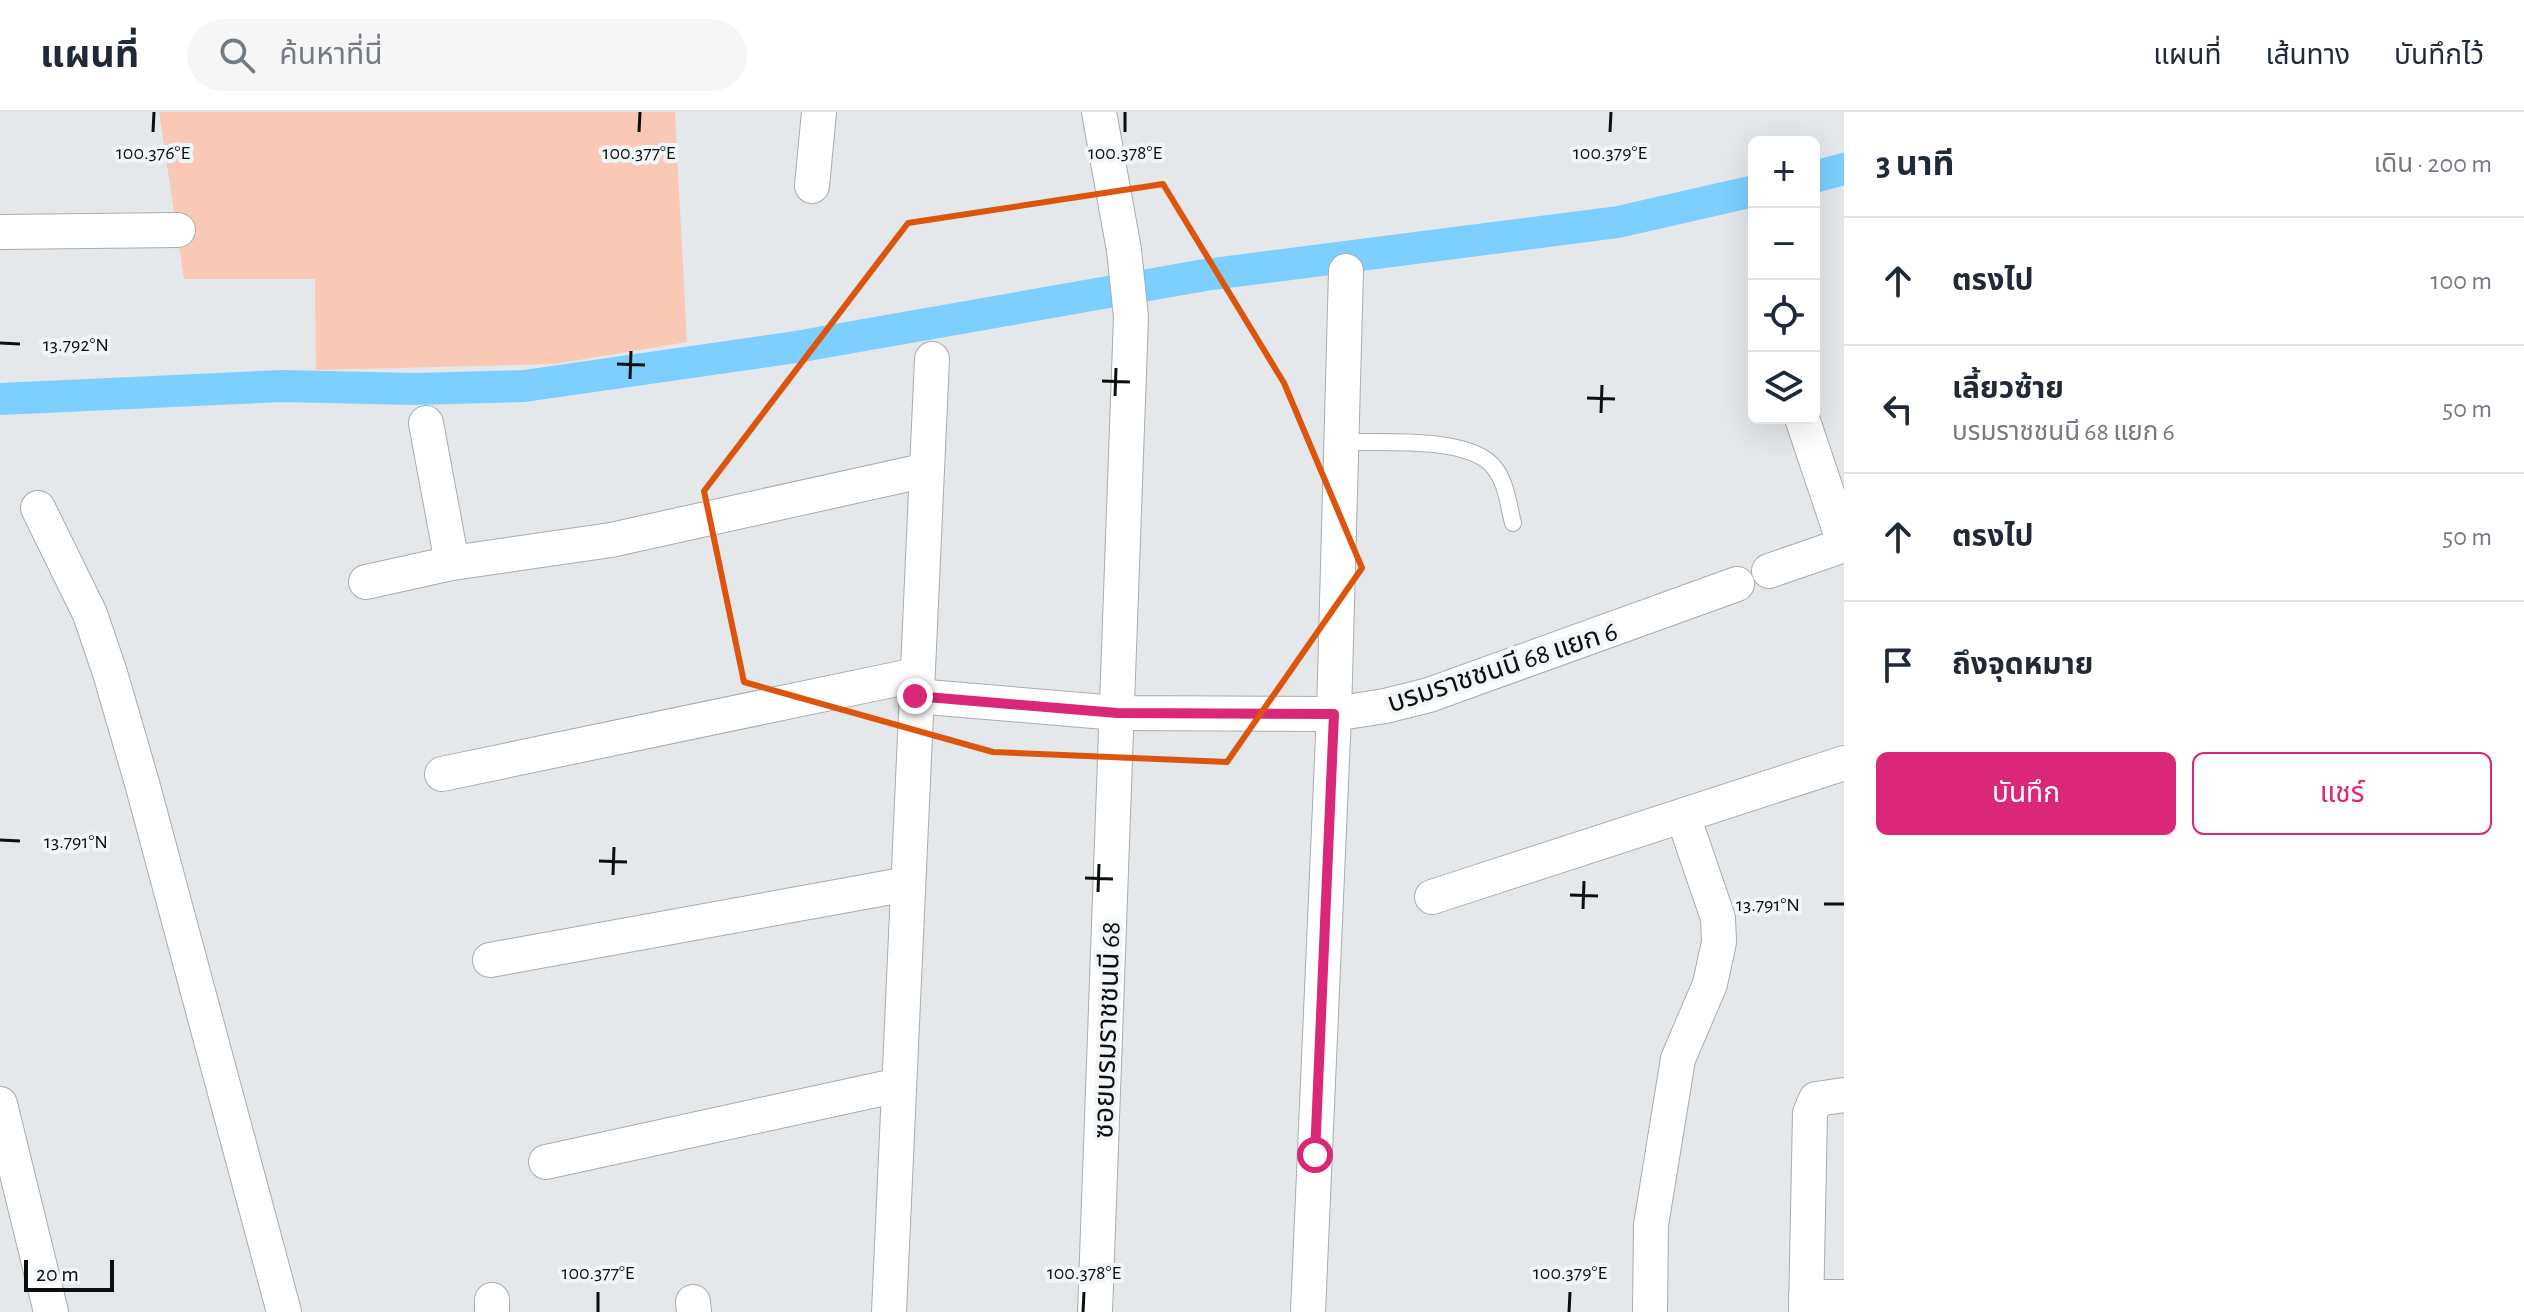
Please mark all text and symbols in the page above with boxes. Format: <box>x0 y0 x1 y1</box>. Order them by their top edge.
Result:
search box <box>187 19 747 91</box>
icon: search <box>215 33 259 77</box>
text: แผนที่ <box>40 37 139 75</box>
text: ค้นหาที่นี่ <box>279 40 383 70</box>
text: แผนที่ <box>2153 42 2221 70</box>
text: เส้นทาง <box>2265 42 2350 70</box>
text: บันทึกไว้ <box>2394 42 2484 70</box>
map controls <box>1748 136 1820 424</box>
button: + <box>1748 136 1820 208</box>
text: 100.376°E <box>116 143 190 163</box>
text: 100.377°E <box>603 143 676 163</box>
text: 100.378°E <box>1088 143 1162 163</box>
text: 100.379°E <box>1573 143 1647 163</box>
text: 3 นาที <box>1876 148 1954 182</box>
text: เดิน · 200 m <box>2374 151 2492 177</box>
button: − <box>1748 208 1820 280</box>
icon: ahead <box>1876 259 1920 303</box>
text: ตรงไป <box>1952 266 2034 296</box>
text: 100 m <box>2431 268 2492 294</box>
button: locate <box>1748 280 1820 352</box>
text: 13.792°N <box>43 335 109 355</box>
button: layers <box>1748 352 1820 424</box>
text: เลี้ยวซ้าย <box>1952 374 2064 404</box>
icon: left <box>1876 387 1920 431</box>
text: 50 m <box>2442 396 2492 422</box>
text: บรมราชชนนี 68 แยก 6 <box>1952 419 2175 445</box>
icon: ahead <box>1876 515 1920 559</box>
text: ตรงไป <box>1952 522 2034 552</box>
text: 50 m <box>2442 524 2492 550</box>
street label: บรมราชชนนี 68 แยก 6 <box>1384 617 1621 718</box>
icon: arrive <box>1876 643 1920 687</box>
text: ถึงจุดหมาย <box>1952 650 2093 680</box>
route end <box>897 678 933 714</box>
button: บันทึก <box>1876 752 2176 835</box>
button: แชร์ <box>2192 752 2492 835</box>
text: 13.791°N <box>44 832 108 852</box>
text: 13.791°N <box>1736 895 1800 915</box>
street label: ซอยบรมราชชนนี 68 <box>1089 921 1126 1139</box>
route start <box>1297 1137 1333 1173</box>
scale bar <box>24 1256 114 1292</box>
text: 20 m <box>36 1263 79 1285</box>
text: 100.377°E <box>562 1263 635 1283</box>
text: 100.378°E <box>1047 1263 1121 1283</box>
text: 100.379°E <box>1533 1263 1607 1283</box>

